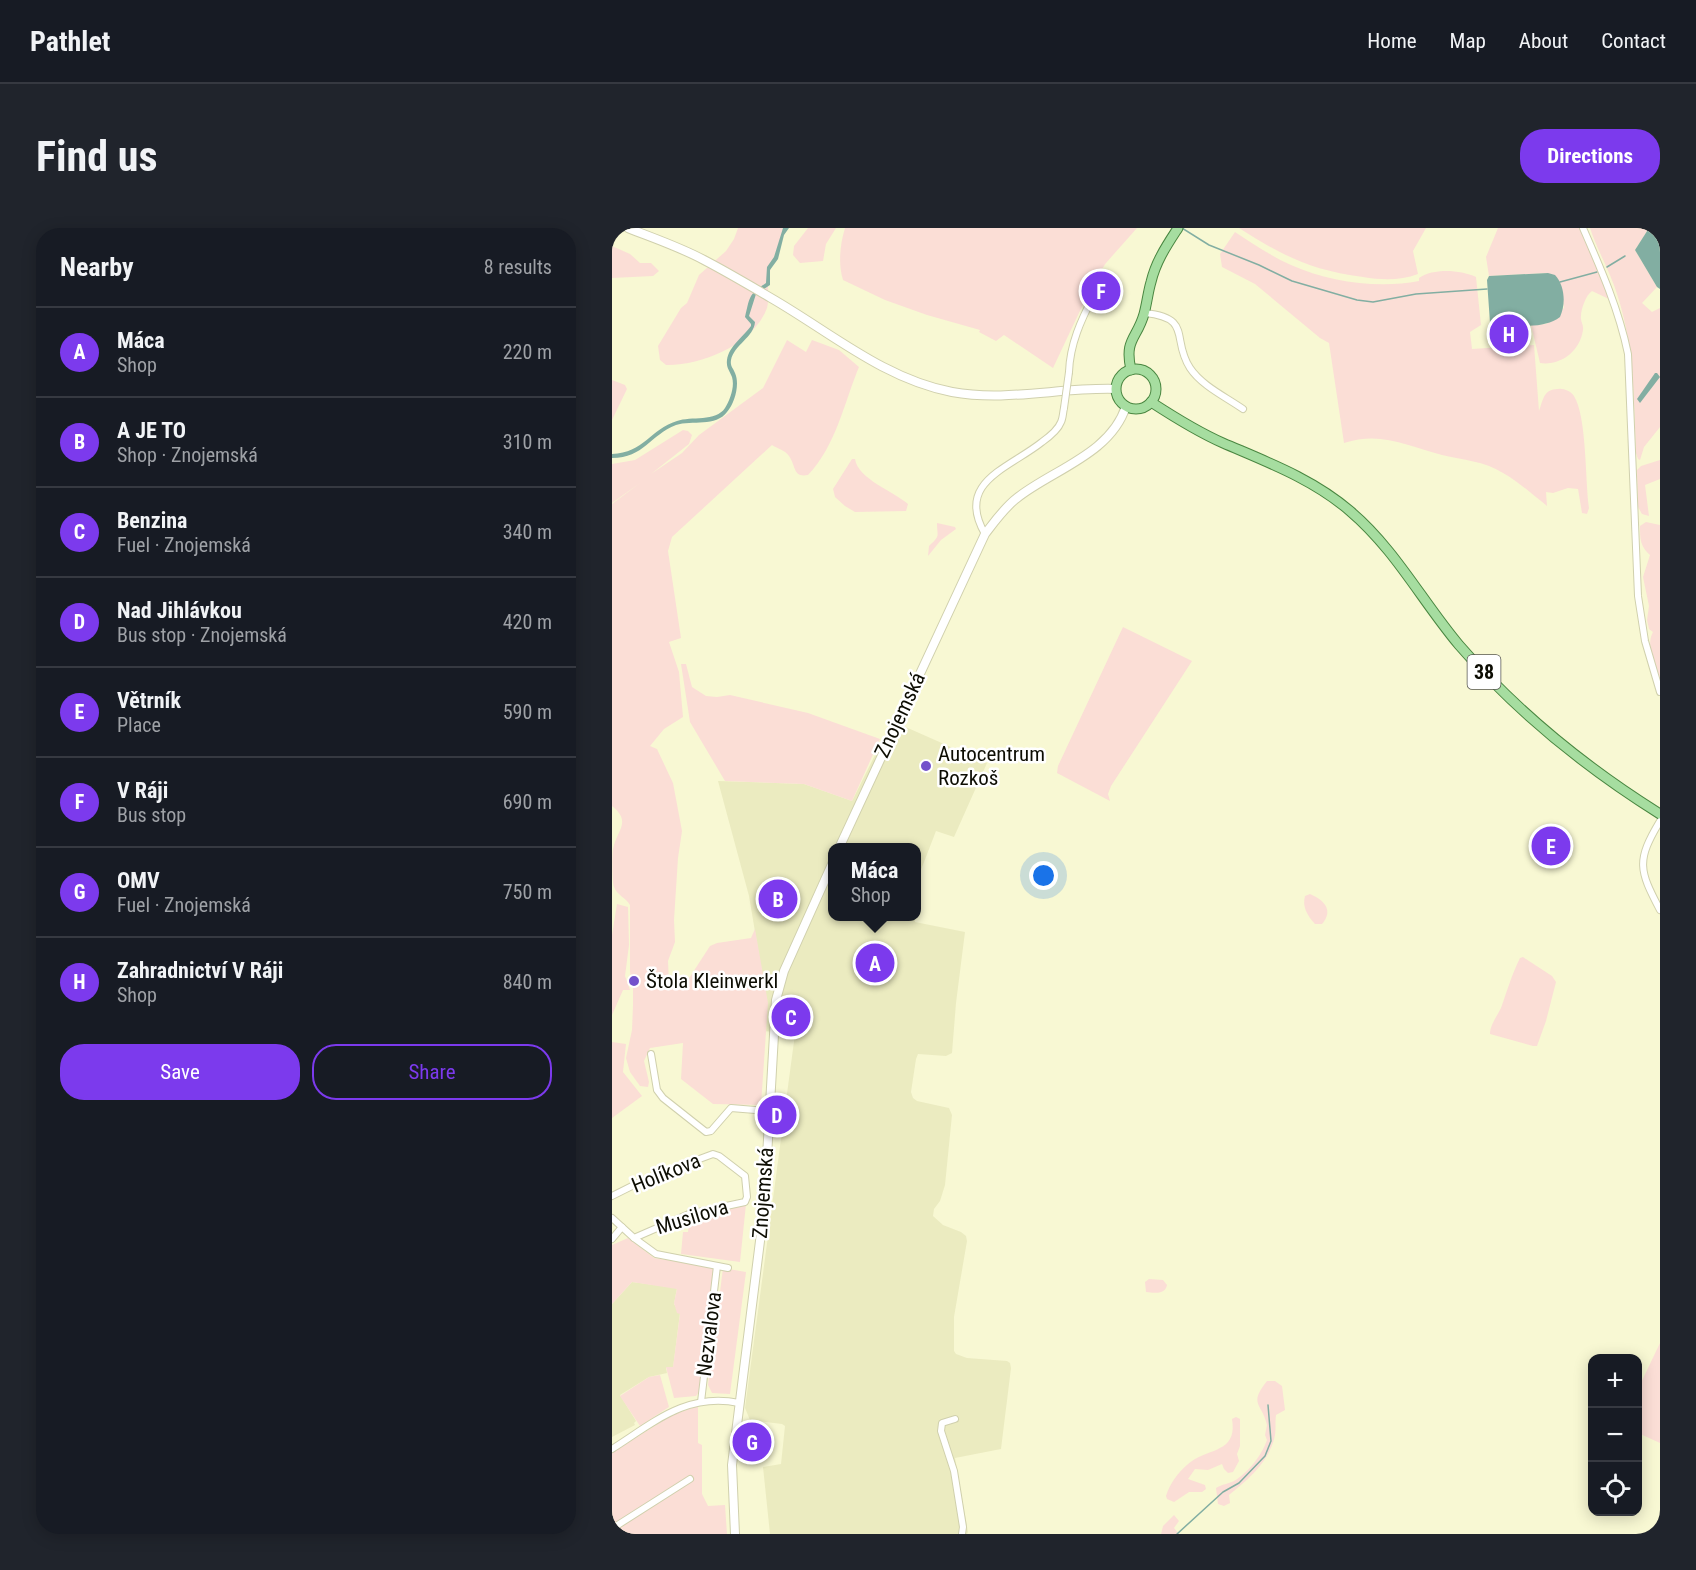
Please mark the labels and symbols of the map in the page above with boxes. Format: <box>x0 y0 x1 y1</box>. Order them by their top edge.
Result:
pin: F <box>1082 268 1120 314</box>
pin: H <box>1490 312 1528 356</box>
road number: 38 <box>1468 655 1500 689</box>
street label: Znojemská <box>870 669 930 761</box>
place label: Autocentrum Rozkoš <box>938 742 1045 790</box>
marker: Autocentrum Rozkoš <box>919 759 933 773</box>
pin: E <box>1532 824 1570 868</box>
your location <box>1029 861 1058 890</box>
pin: B <box>758 876 798 922</box>
pin: A <box>856 940 894 986</box>
place label: Štola Kleinwerkl <box>646 969 778 993</box>
marker: Štola Kleinwerkl <box>627 974 641 988</box>
pin: C <box>772 994 810 1040</box>
pin: D <box>758 1092 796 1138</box>
street label: Znojemská <box>748 1147 778 1239</box>
street label: Holíkova <box>628 1148 704 1198</box>
street label: Musilova <box>653 1195 731 1239</box>
street label: Nezvalova <box>692 1290 726 1378</box>
pin: G <box>732 1420 772 1464</box>

